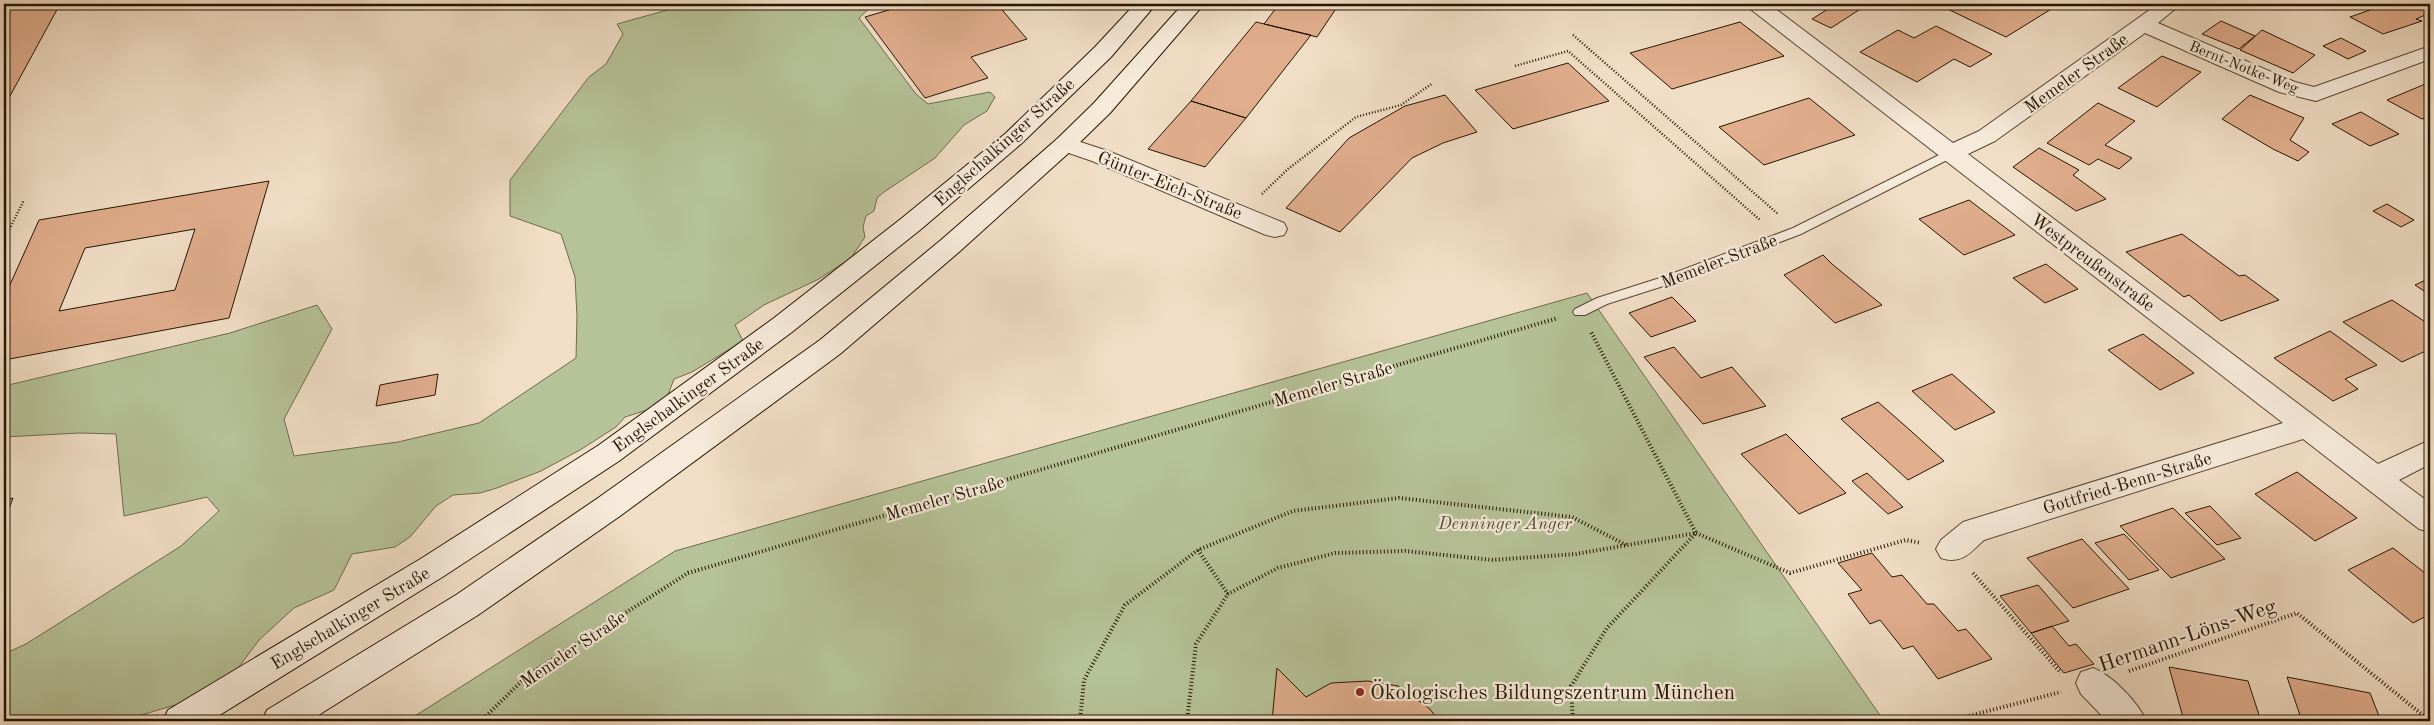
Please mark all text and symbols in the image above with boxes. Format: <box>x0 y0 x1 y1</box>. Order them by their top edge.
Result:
street label: Memeler Straße <box>2022 30 2132 117</box>
street label: Bernt-Notke-Weg <box>2187 40 2300 97</box>
street label: Englschalkinger Straße <box>931 75 1078 210</box>
street label: Günter-Eich-Straße <box>1095 149 1244 223</box>
street label: Westpreußenstraße <box>2027 210 2158 315</box>
street label: Memeler Straße <box>1659 231 1780 292</box>
street label: Englschalkinger Straße <box>610 335 767 457</box>
street label: Memeler Straße <box>1272 359 1395 411</box>
street label: Gottfried-Benn-Straße <box>2041 450 2214 518</box>
street label: Memeler Straße <box>884 473 1007 525</box>
park label: Denninger Anger <box>1437 515 1573 533</box>
street label: Englschalkinger Straße <box>268 564 433 673</box>
street label: Hermann-Löns-Weg <box>2096 596 2280 677</box>
street label: Memeler Straße <box>518 608 630 692</box>
place label: Ökologisches Bildungszentrum München <box>1370 679 1735 704</box>
marker: Ökologisches Bildungszentrum München <box>1354 686 1366 698</box>

